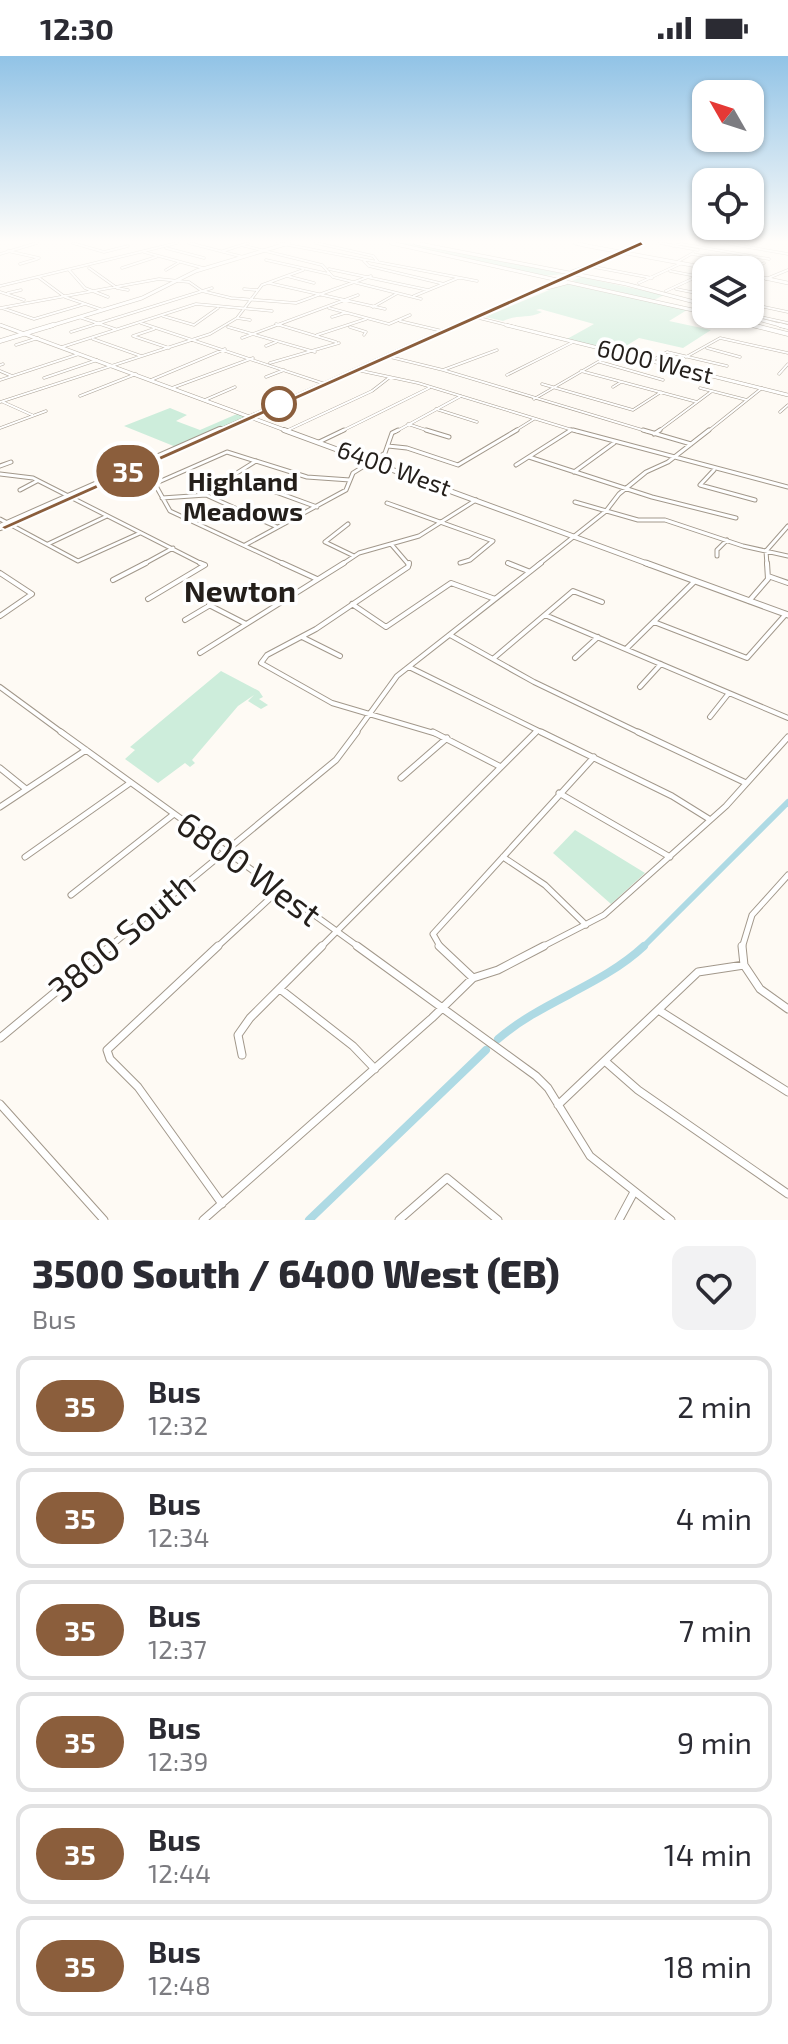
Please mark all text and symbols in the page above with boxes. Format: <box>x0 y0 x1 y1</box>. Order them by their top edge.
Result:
text: 12:30 <box>40 10 114 46</box>
north arrow <box>692 80 764 152</box>
map controls <box>692 80 764 328</box>
button: locate <box>692 168 764 240</box>
button: layers <box>692 256 764 328</box>
street label: 6000 West <box>594 332 716 389</box>
unlabelled marker <box>262 387 296 421</box>
street label: 6400 West <box>334 434 455 502</box>
line badge: 35 <box>92 445 164 497</box>
text: 35 <box>112 454 144 488</box>
district label: Highland Meadows <box>183 465 303 526</box>
district label: Newton <box>184 572 296 608</box>
street label: 6800 West <box>170 802 330 934</box>
street label: 3800 South <box>39 863 203 1009</box>
button: heart <box>672 1246 756 1330</box>
text: 3500 South / 6400 West (EB) <box>32 1250 560 1296</box>
text: Bus <box>32 1303 76 1334</box>
text: Bus <box>148 1373 201 1409</box>
text: 2 min <box>677 1388 752 1424</box>
text: 35 <box>64 1389 96 1423</box>
text: 12:32 <box>148 1409 208 1440</box>
text: Bus <box>148 1485 201 1521</box>
text: 4 min <box>676 1500 752 1536</box>
text: 35 <box>64 1501 96 1535</box>
text: 12:34 <box>148 1521 210 1552</box>
text: Bus <box>148 1597 201 1633</box>
text: 7 min <box>679 1612 752 1648</box>
text: 35 <box>64 1613 96 1647</box>
text: 12:37 <box>148 1633 207 1664</box>
text: Bus <box>148 1709 201 1745</box>
text: 9 min <box>677 1724 752 1760</box>
text: 35 <box>64 1725 96 1759</box>
text: 12:39 <box>148 1745 208 1776</box>
text: Bus <box>148 1821 201 1857</box>
text: 14 min <box>664 1836 752 1872</box>
text: 35 <box>64 1837 96 1871</box>
text: 12:44 <box>148 1857 211 1888</box>
text: Bus <box>148 1933 201 1969</box>
text: 18 min <box>664 1948 752 1984</box>
text: 35 <box>64 1949 96 1983</box>
text: 12:48 <box>148 1969 211 2000</box>

